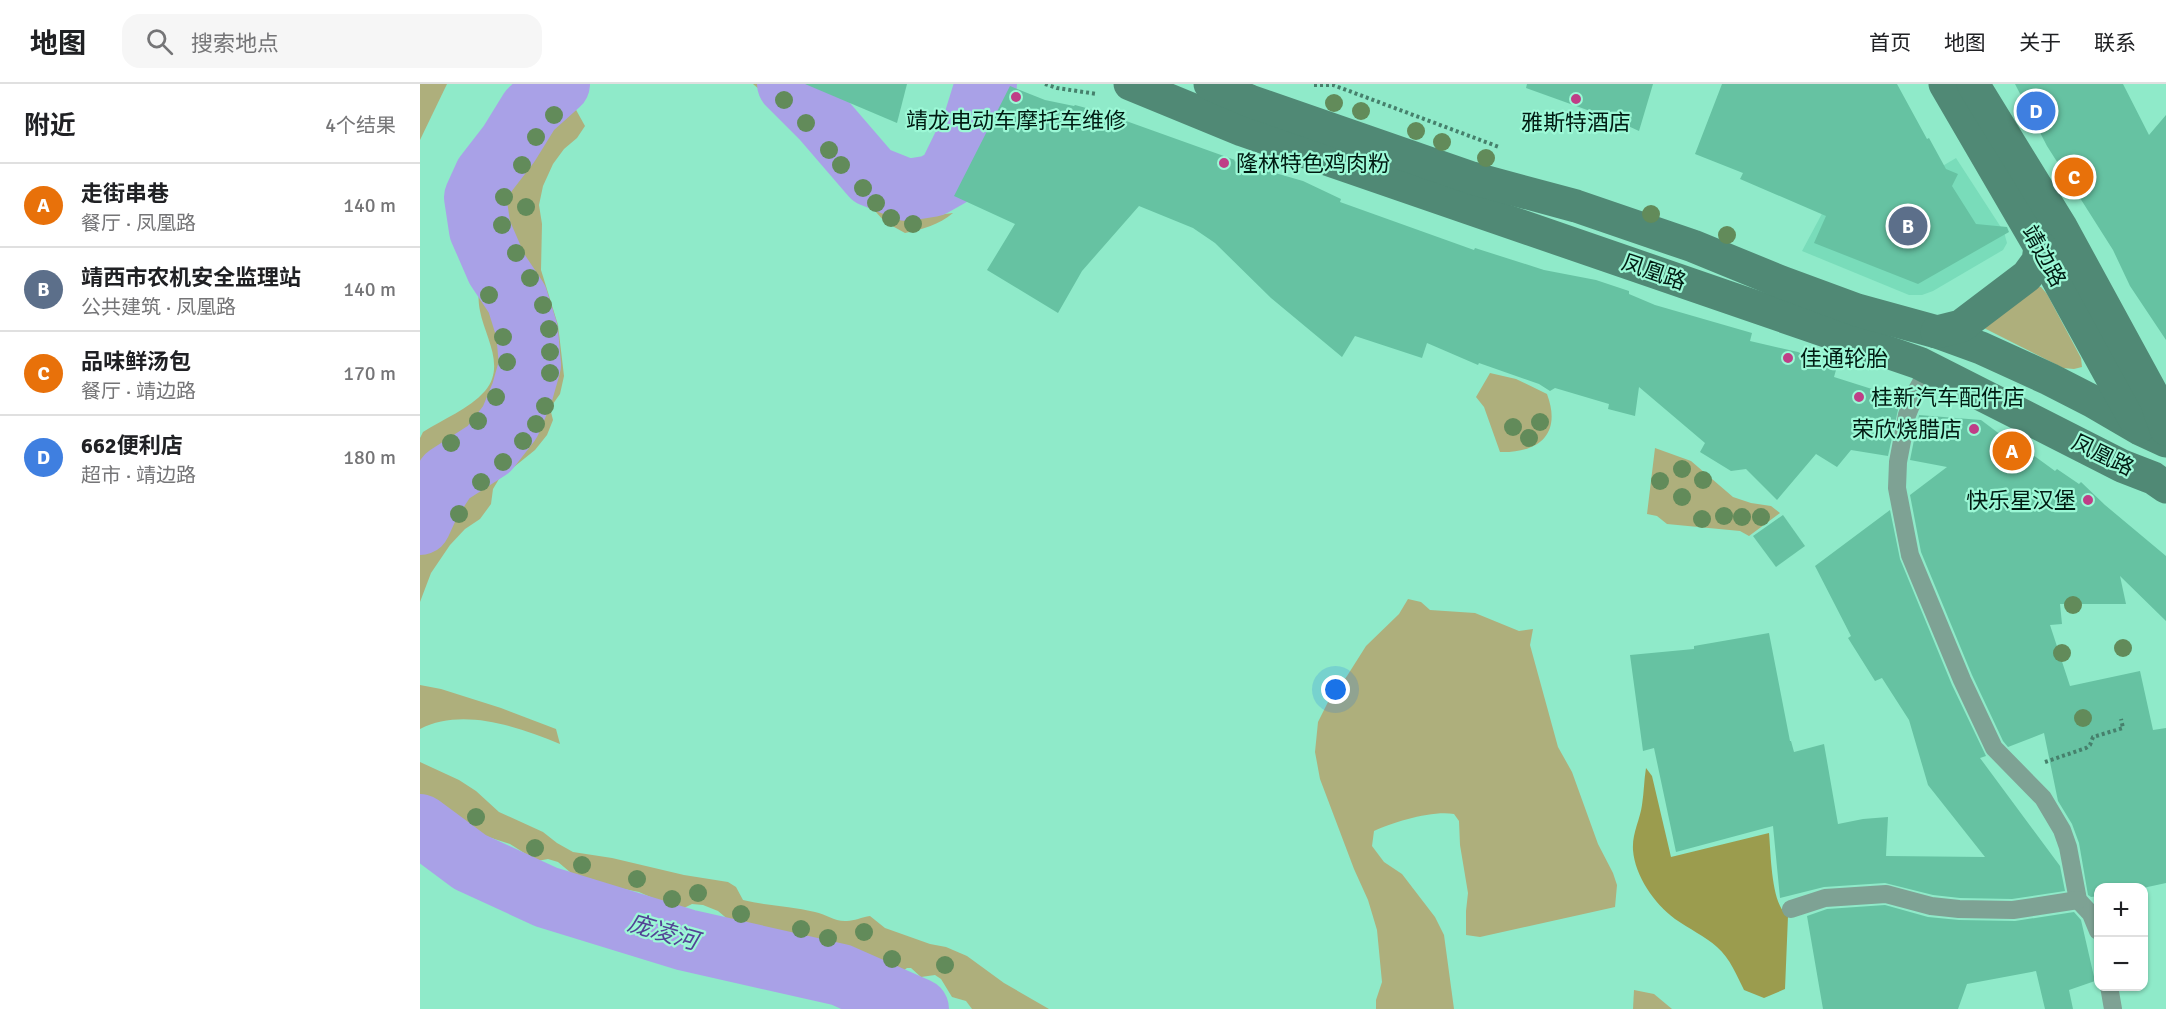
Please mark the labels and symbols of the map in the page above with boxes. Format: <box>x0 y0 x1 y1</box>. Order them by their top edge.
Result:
pin: D <box>2016 88 2056 134</box>
marker: 靖龙电动车摩托车维修 <box>1009 90 1023 104</box>
marker: 雅斯特酒店 <box>1569 92 1583 106</box>
place label: 靖龙电动车摩托车维修 <box>906 107 1126 134</box>
place label: 雅斯特酒店 <box>1521 109 1631 136</box>
place label: 隆林特色鸡肉粉 <box>1236 150 1390 177</box>
pin: C <box>2054 154 2094 200</box>
marker: 隆林特色鸡肉粉 <box>1217 156 1231 170</box>
pin: B <box>1888 204 1928 248</box>
street label: 靖边路 <box>2016 221 2072 291</box>
street label: 凤凰路 <box>1618 248 1690 296</box>
place label: 佳通轮胎 <box>1800 345 1888 372</box>
marker: 佳通轮胎 <box>1781 351 1795 365</box>
place label: 桂新汽车配件店 <box>1871 384 2025 411</box>
marker: 桂新汽车配件店 <box>1852 390 1866 404</box>
place label: 荣欣烧腊店 <box>1852 416 1962 443</box>
marker: 荣欣烧腊店 <box>1967 422 1981 436</box>
pin: A <box>1992 428 2032 473</box>
street label: 凤凰路 <box>2067 428 2139 482</box>
place label: 快乐星汉堡 <box>1966 487 2076 514</box>
marker: 快乐星汉堡 <box>2081 493 2095 507</box>
your location <box>1321 675 1350 704</box>
water label: 庞凌河 <box>624 908 706 957</box>

